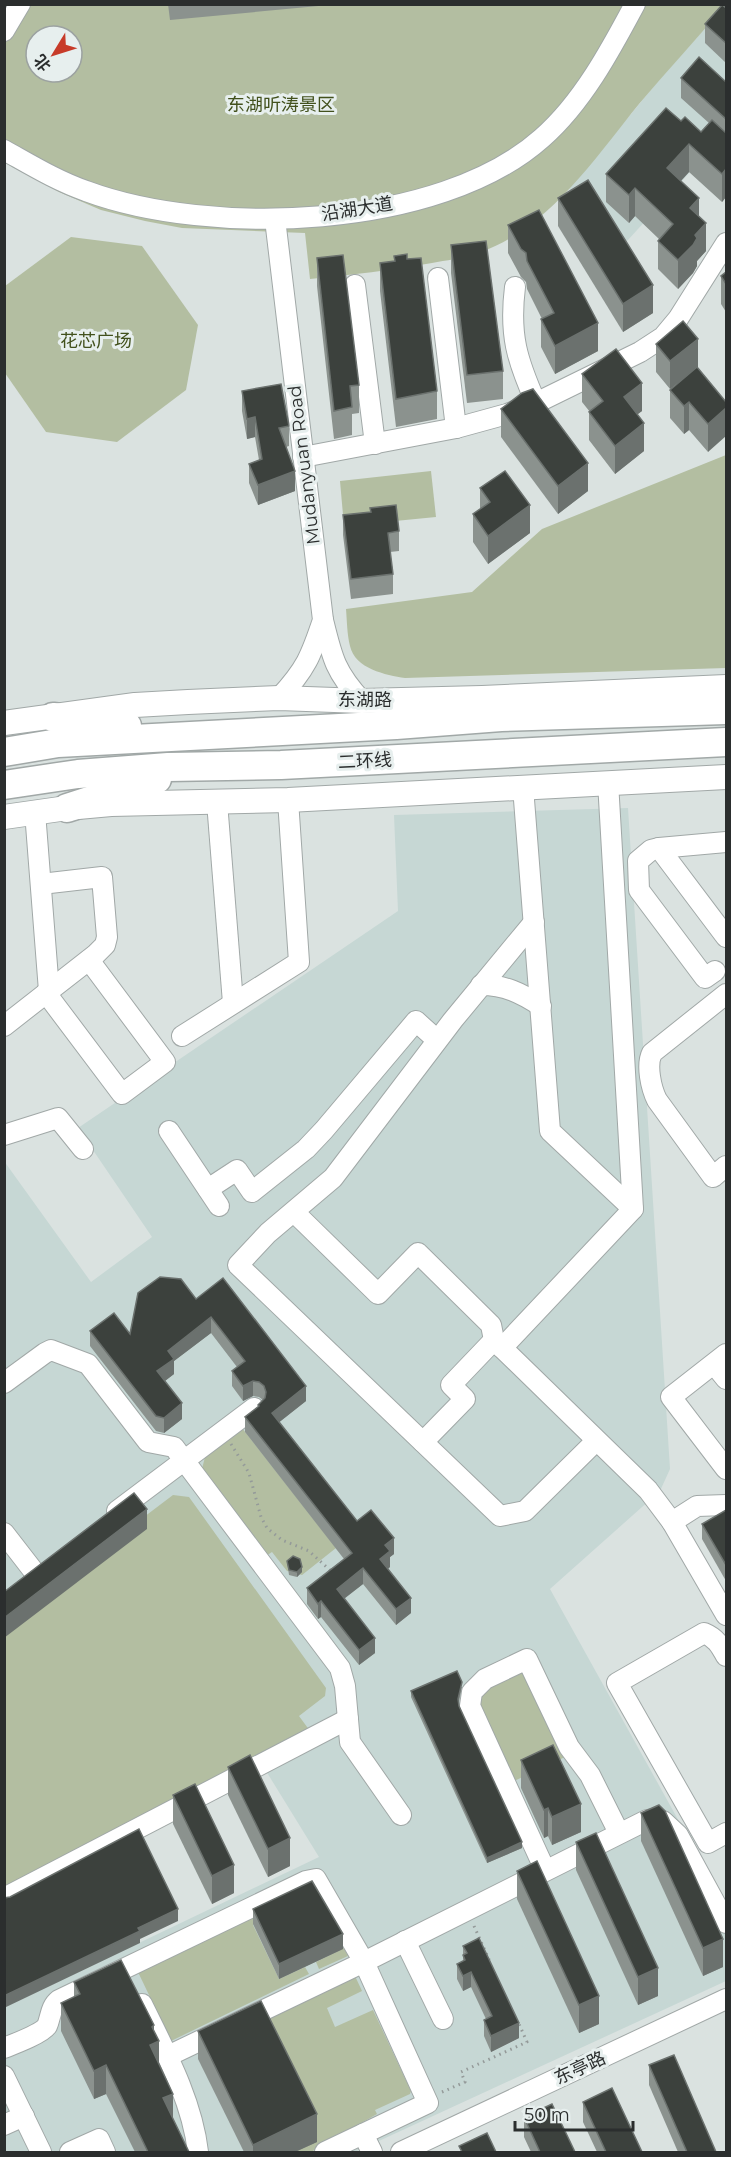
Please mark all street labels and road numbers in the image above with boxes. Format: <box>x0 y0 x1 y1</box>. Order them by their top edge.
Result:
street label: 沿湖大道 <box>320 193 394 225</box>
street label: Mudanyuan Road <box>283 384 325 546</box>
street label: 东湖路 <box>338 689 392 711</box>
street label: 二环线 <box>337 749 393 773</box>
street label: 东亭路 <box>551 2047 609 2089</box>

